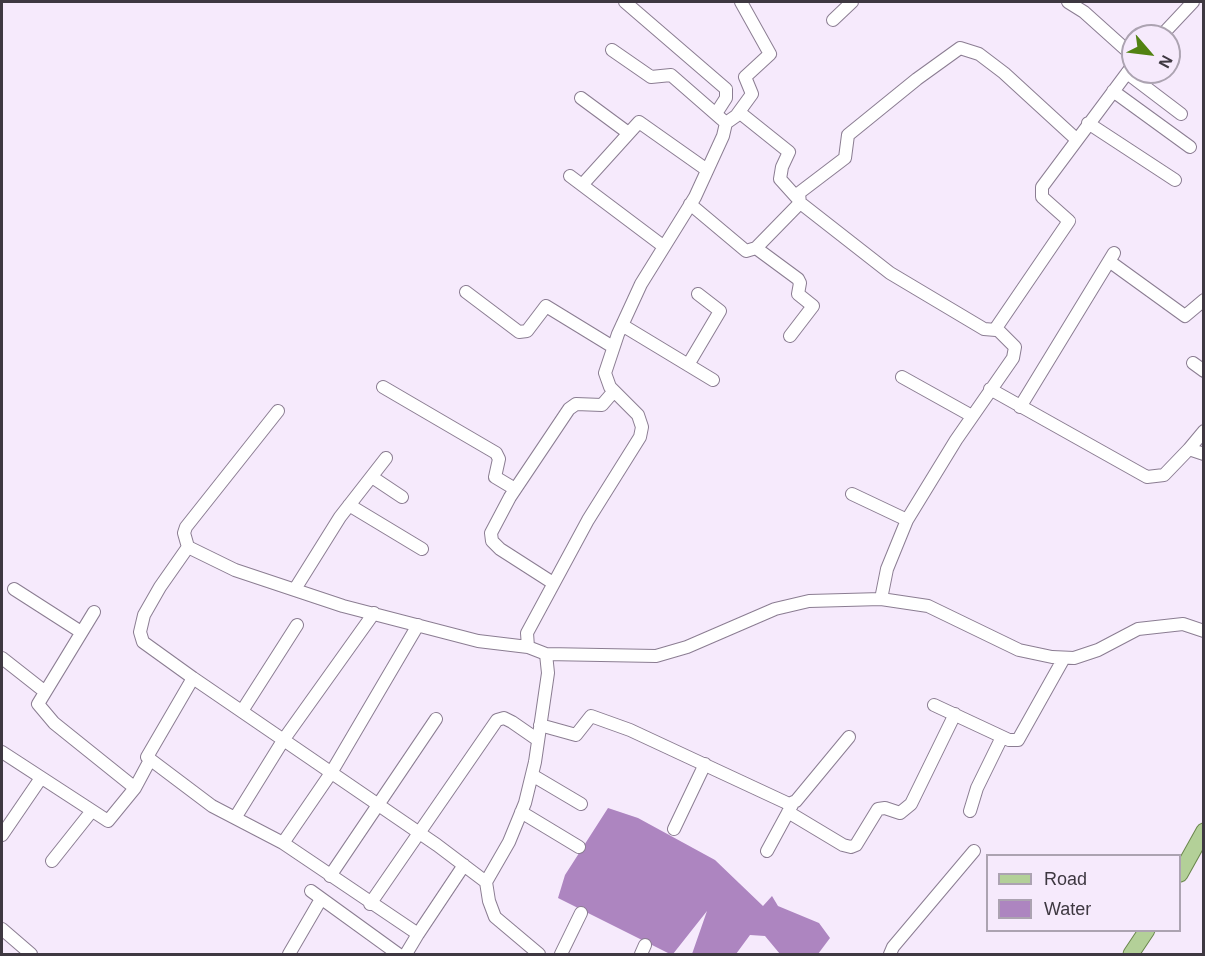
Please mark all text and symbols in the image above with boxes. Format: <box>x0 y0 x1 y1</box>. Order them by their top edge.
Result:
north arrow <box>1121 24 1181 84</box>
text: N <box>1155 53 1176 71</box>
legend <box>986 854 1181 932</box>
text: Road <box>1044 869 1087 889</box>
text: Water <box>1044 899 1091 919</box>

